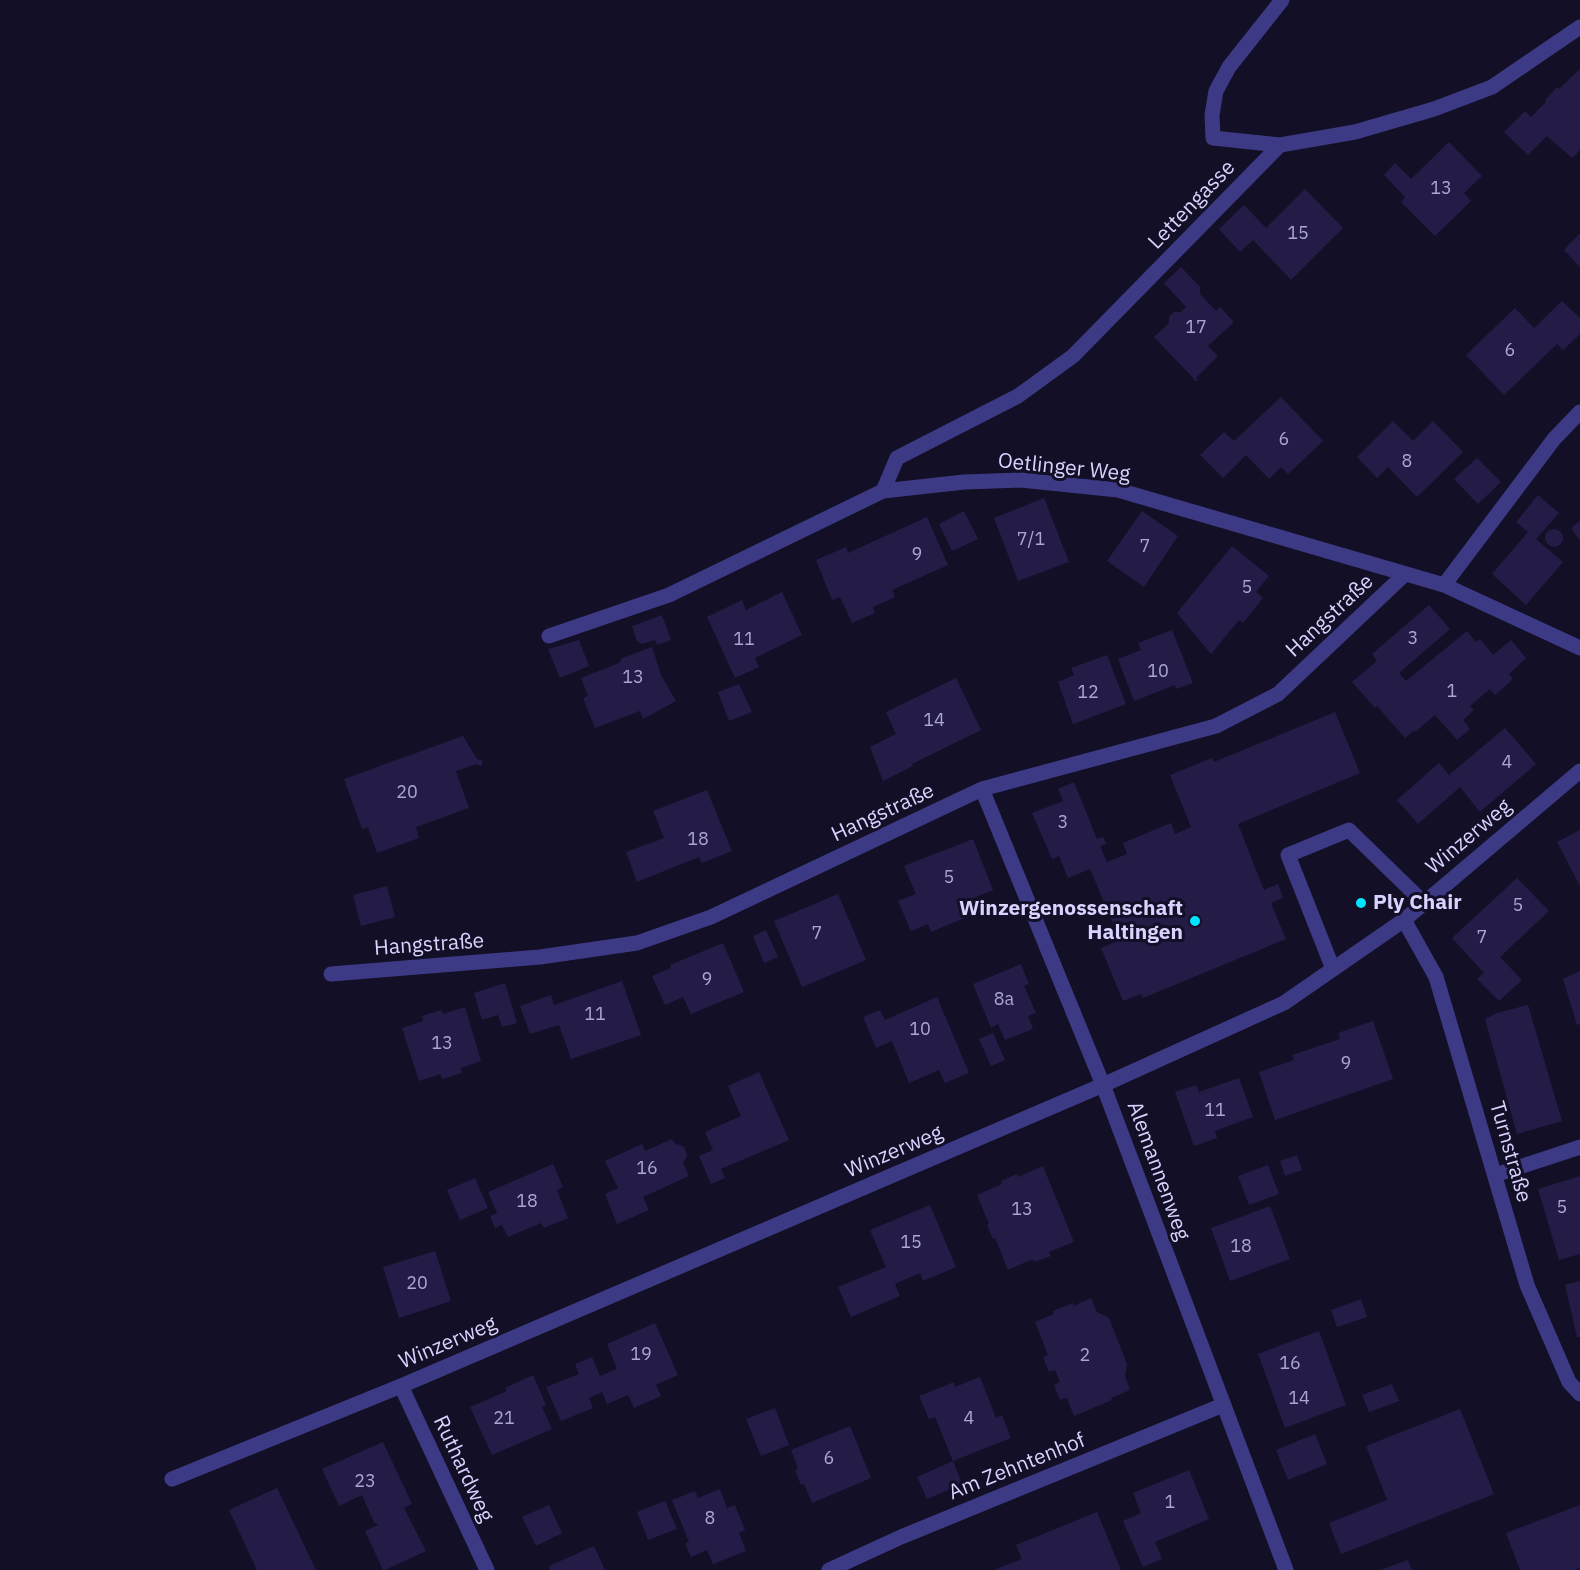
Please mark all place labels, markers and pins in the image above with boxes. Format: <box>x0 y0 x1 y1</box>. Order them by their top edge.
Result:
place label: Ply Chair <box>1373 890 1462 916</box>
place label: Winzergenossenschaft Haltingen <box>959 896 1183 946</box>
marker: Ply Chair <box>1354 896 1368 910</box>
marker: Winzergenossenschaft Haltingen <box>1188 914 1202 928</box>

